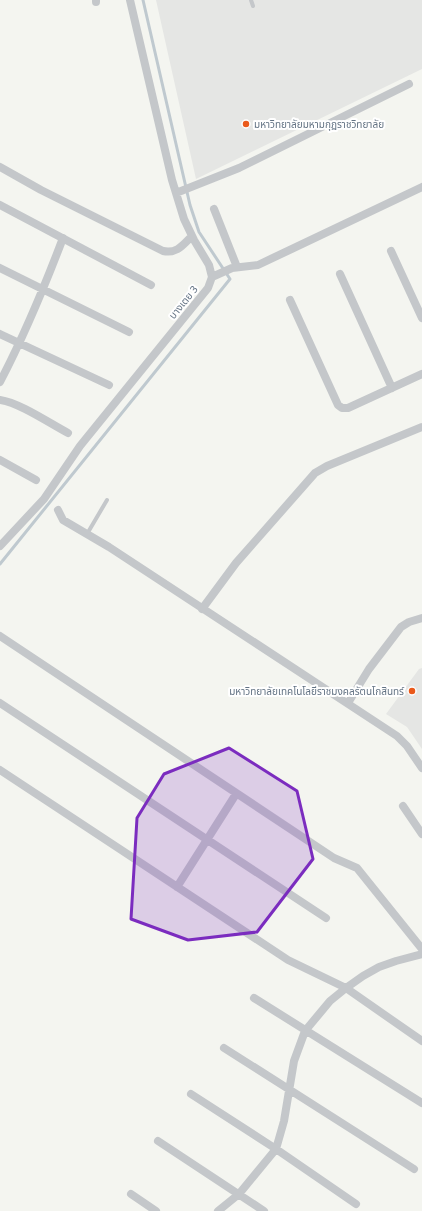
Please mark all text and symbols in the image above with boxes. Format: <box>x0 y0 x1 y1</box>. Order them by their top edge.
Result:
place label: มหาวิทยาลัยมหามกุฏราชวิทยาลัย <box>254 117 384 131</box>
marker: มหาวิทยาลัยมหามกุฏราชวิทยาลัย <box>241 119 251 129</box>
street label: บางเตย 3 <box>165 282 201 322</box>
place label: มหาวิทยาลัยเทคโนโลยีราชมงคลรัตนโกสินทร์ <box>229 684 404 698</box>
marker: มหาวิทยาลัยเทคโนโลยีราชมงคลรัตนโกสินทร์ <box>407 686 417 696</box>

